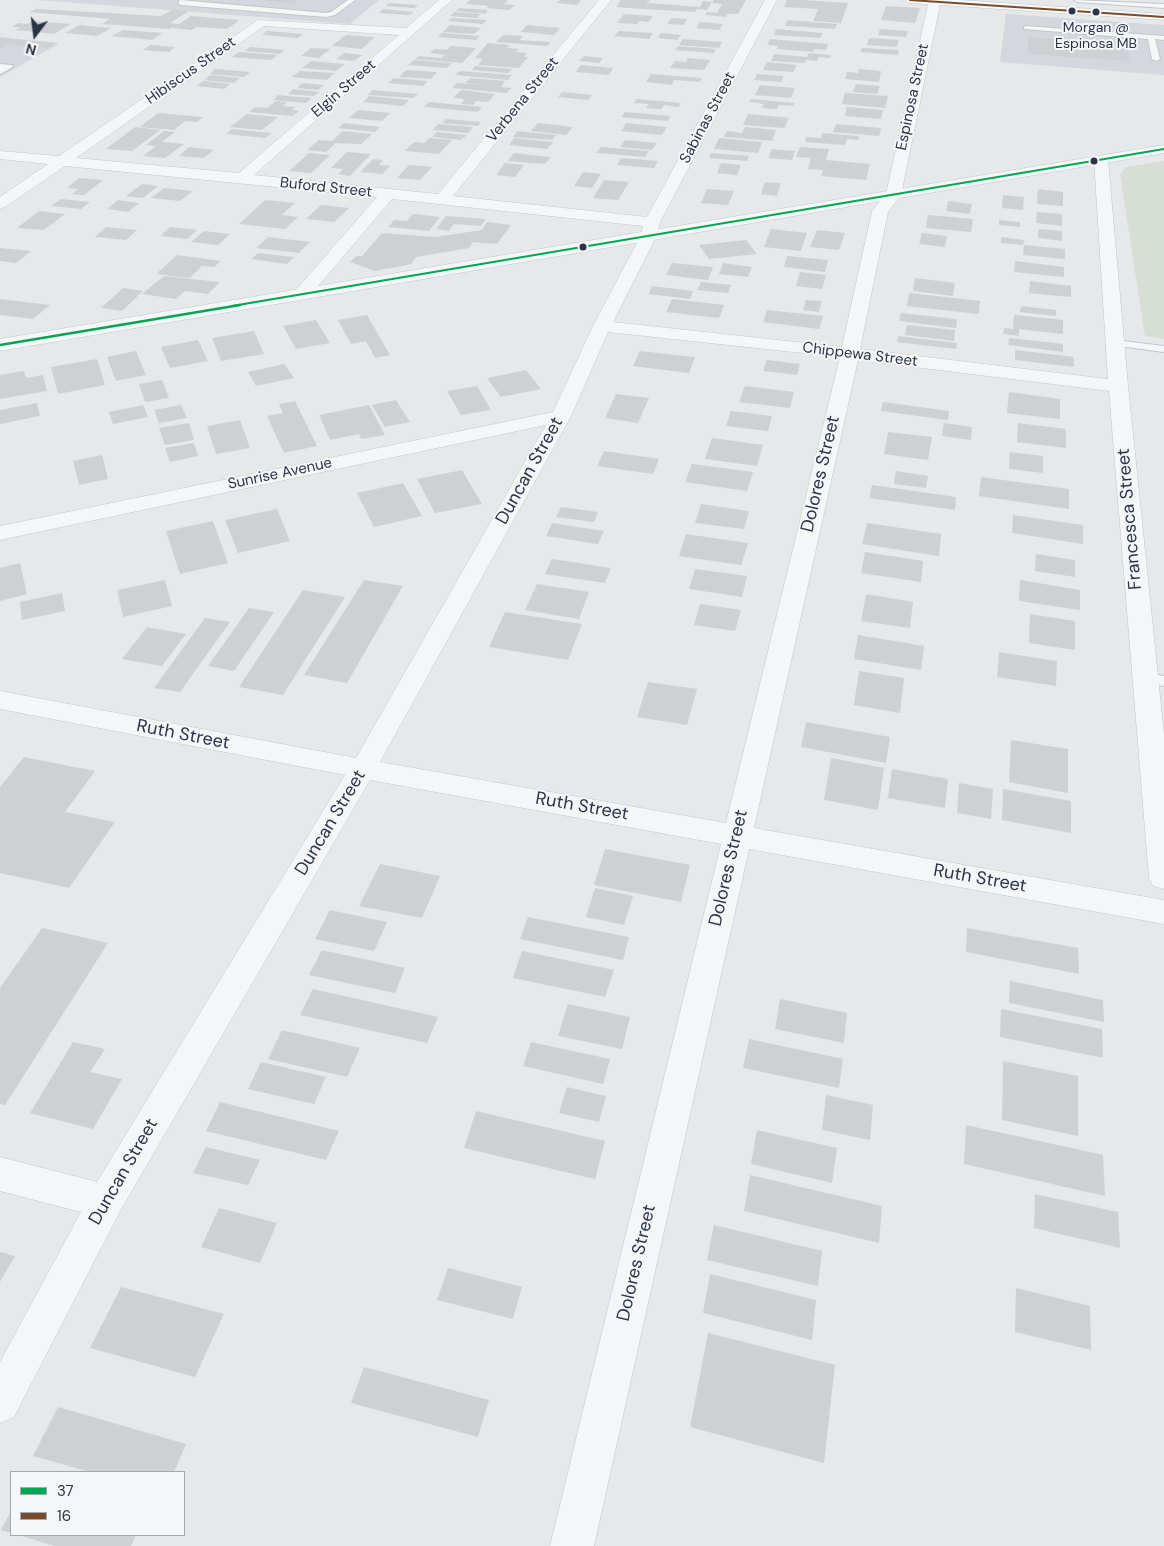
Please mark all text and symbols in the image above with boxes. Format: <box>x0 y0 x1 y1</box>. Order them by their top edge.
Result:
unlabelled marker <box>1067 6 1077 16</box>
marker: Morgan @ Espinosa MB <box>1091 7 1101 17</box>
north arrow <box>10 10 60 60</box>
place label: Morgan @ Espinosa MB <box>1055 20 1137 52</box>
street label: Hibiscus Street <box>143 33 239 109</box>
text: N <box>24 39 38 60</box>
street label: Espinosa Street <box>893 42 933 152</box>
street label: Verbena Street <box>483 54 563 146</box>
street label: Elgin Street <box>308 56 380 122</box>
street label: Sabinas Street <box>676 69 740 167</box>
unlabelled marker <box>1089 156 1099 166</box>
street label: Buford Street <box>279 174 373 202</box>
unlabelled marker <box>578 242 588 252</box>
street label: Chippewa Street <box>801 339 919 371</box>
street label: Duncan Street <box>492 414 568 528</box>
street label: Dolores Street <box>797 414 845 534</box>
street label: Francesca Street <box>1113 447 1147 591</box>
street label: Sunrise Avenue <box>226 454 334 494</box>
street label: Ruth Street <box>135 715 231 755</box>
street label: Duncan Street <box>291 766 371 880</box>
street label: Ruth Street <box>534 788 630 826</box>
street label: Dolores Street <box>705 808 753 928</box>
street label: Ruth Street <box>932 860 1028 898</box>
street label: Duncan Street <box>85 1115 163 1229</box>
street label: Dolores Street <box>613 1203 661 1323</box>
legend <box>10 1471 185 1536</box>
text: 37 <box>57 1481 74 1501</box>
text: 16 <box>57 1506 71 1526</box>

